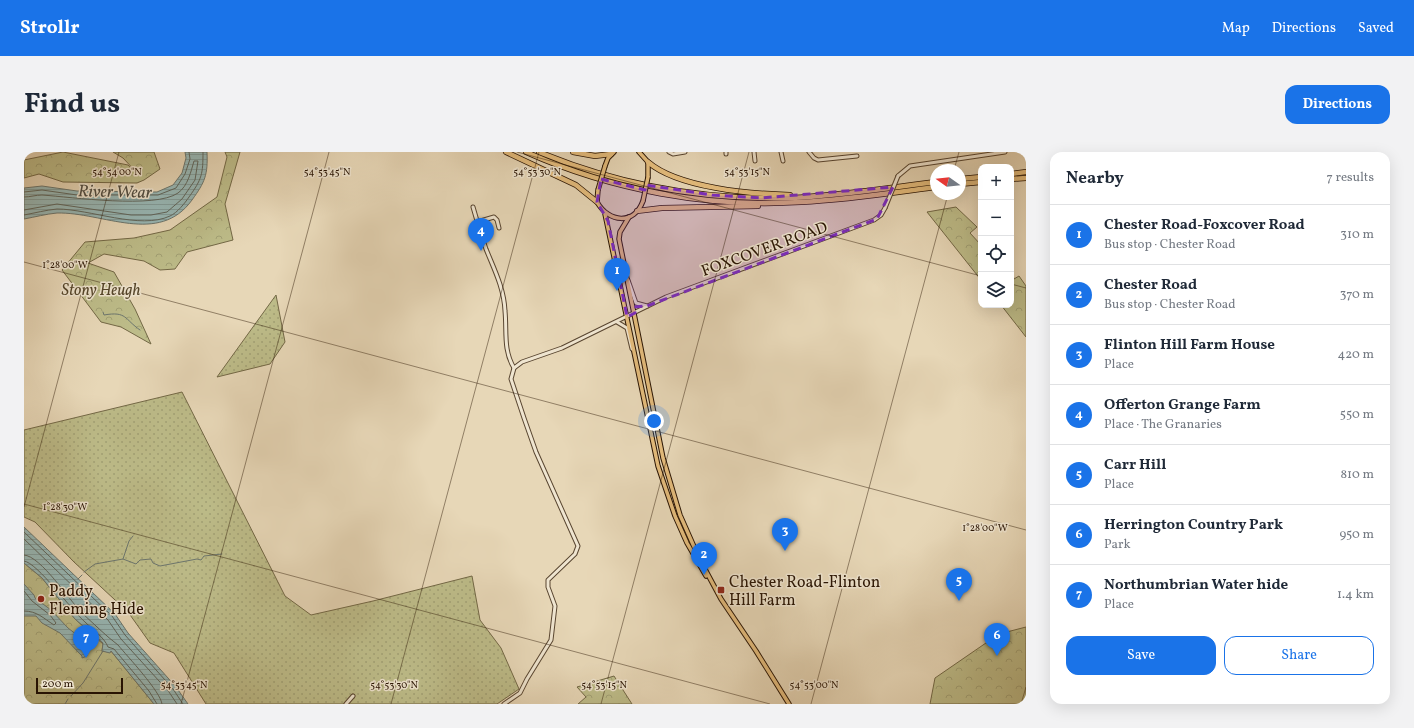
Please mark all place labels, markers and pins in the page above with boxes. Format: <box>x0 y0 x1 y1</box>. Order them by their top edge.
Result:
pin: 4 <box>468 218 494 251</box>
pin: 1 <box>604 258 630 291</box>
pin: 3 <box>772 518 798 551</box>
pin: 2 <box>691 542 717 575</box>
pin: 5 <box>946 568 972 601</box>
place label: Chester Road-Flinton Hill Farm <box>729 572 880 612</box>
place label: Paddy Fleming Hide <box>49 581 144 621</box>
marker: Chester Road-Flinton Hill Farm <box>716 585 726 595</box>
marker: Paddy Fleming Hide <box>36 594 46 604</box>
pin: 6 <box>984 623 1010 656</box>
pin: 7 <box>73 625 99 658</box>

